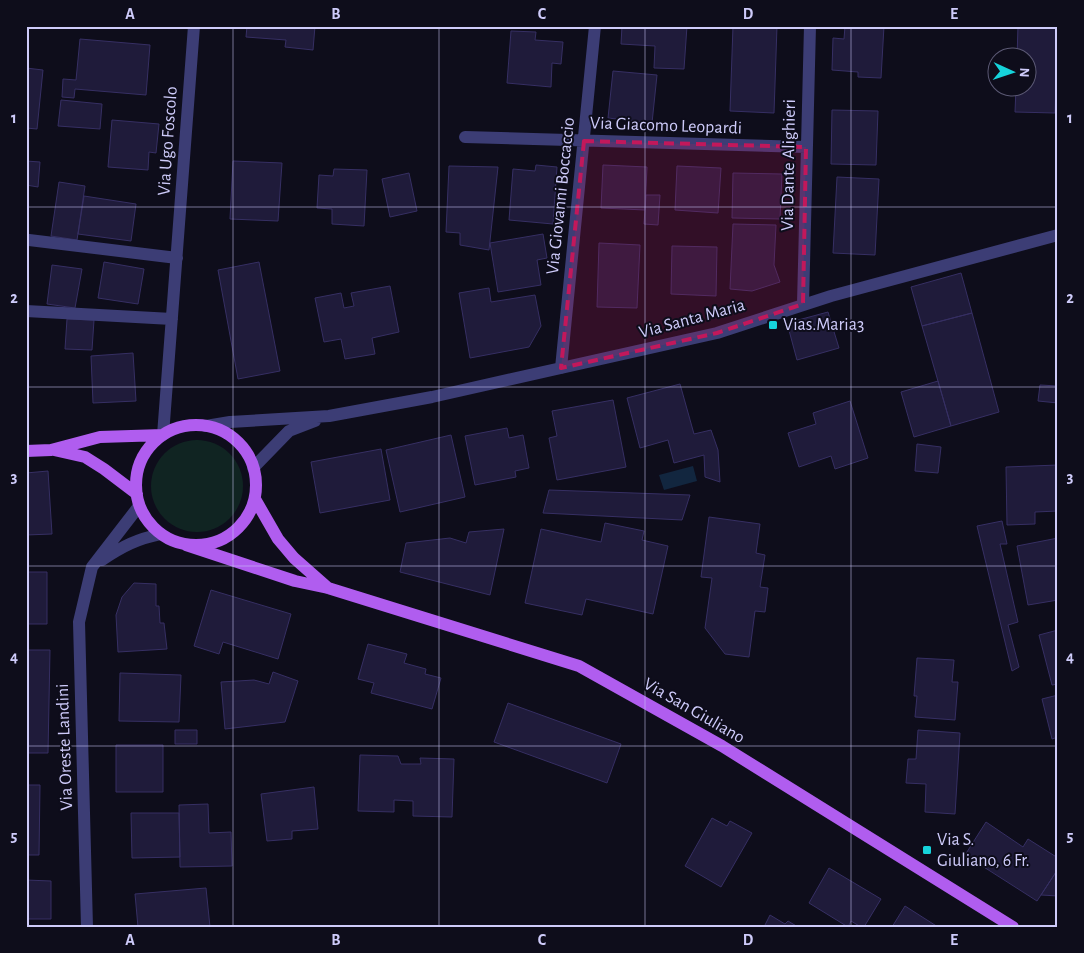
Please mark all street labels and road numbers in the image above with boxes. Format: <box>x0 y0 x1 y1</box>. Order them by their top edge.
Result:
street label: Via Ugo Foscolo <box>155 86 181 196</box>
street label: Via Dante Alighieri <box>779 99 799 231</box>
street label: Via Giacomo Leopardi <box>590 114 742 138</box>
street label: Via Giovanni Boccaccio <box>544 116 578 276</box>
street label: Via Santa Maria <box>637 296 747 342</box>
street label: Via San Giuliano <box>640 675 748 747</box>
street label: Via Oreste Landini <box>54 683 76 811</box>

